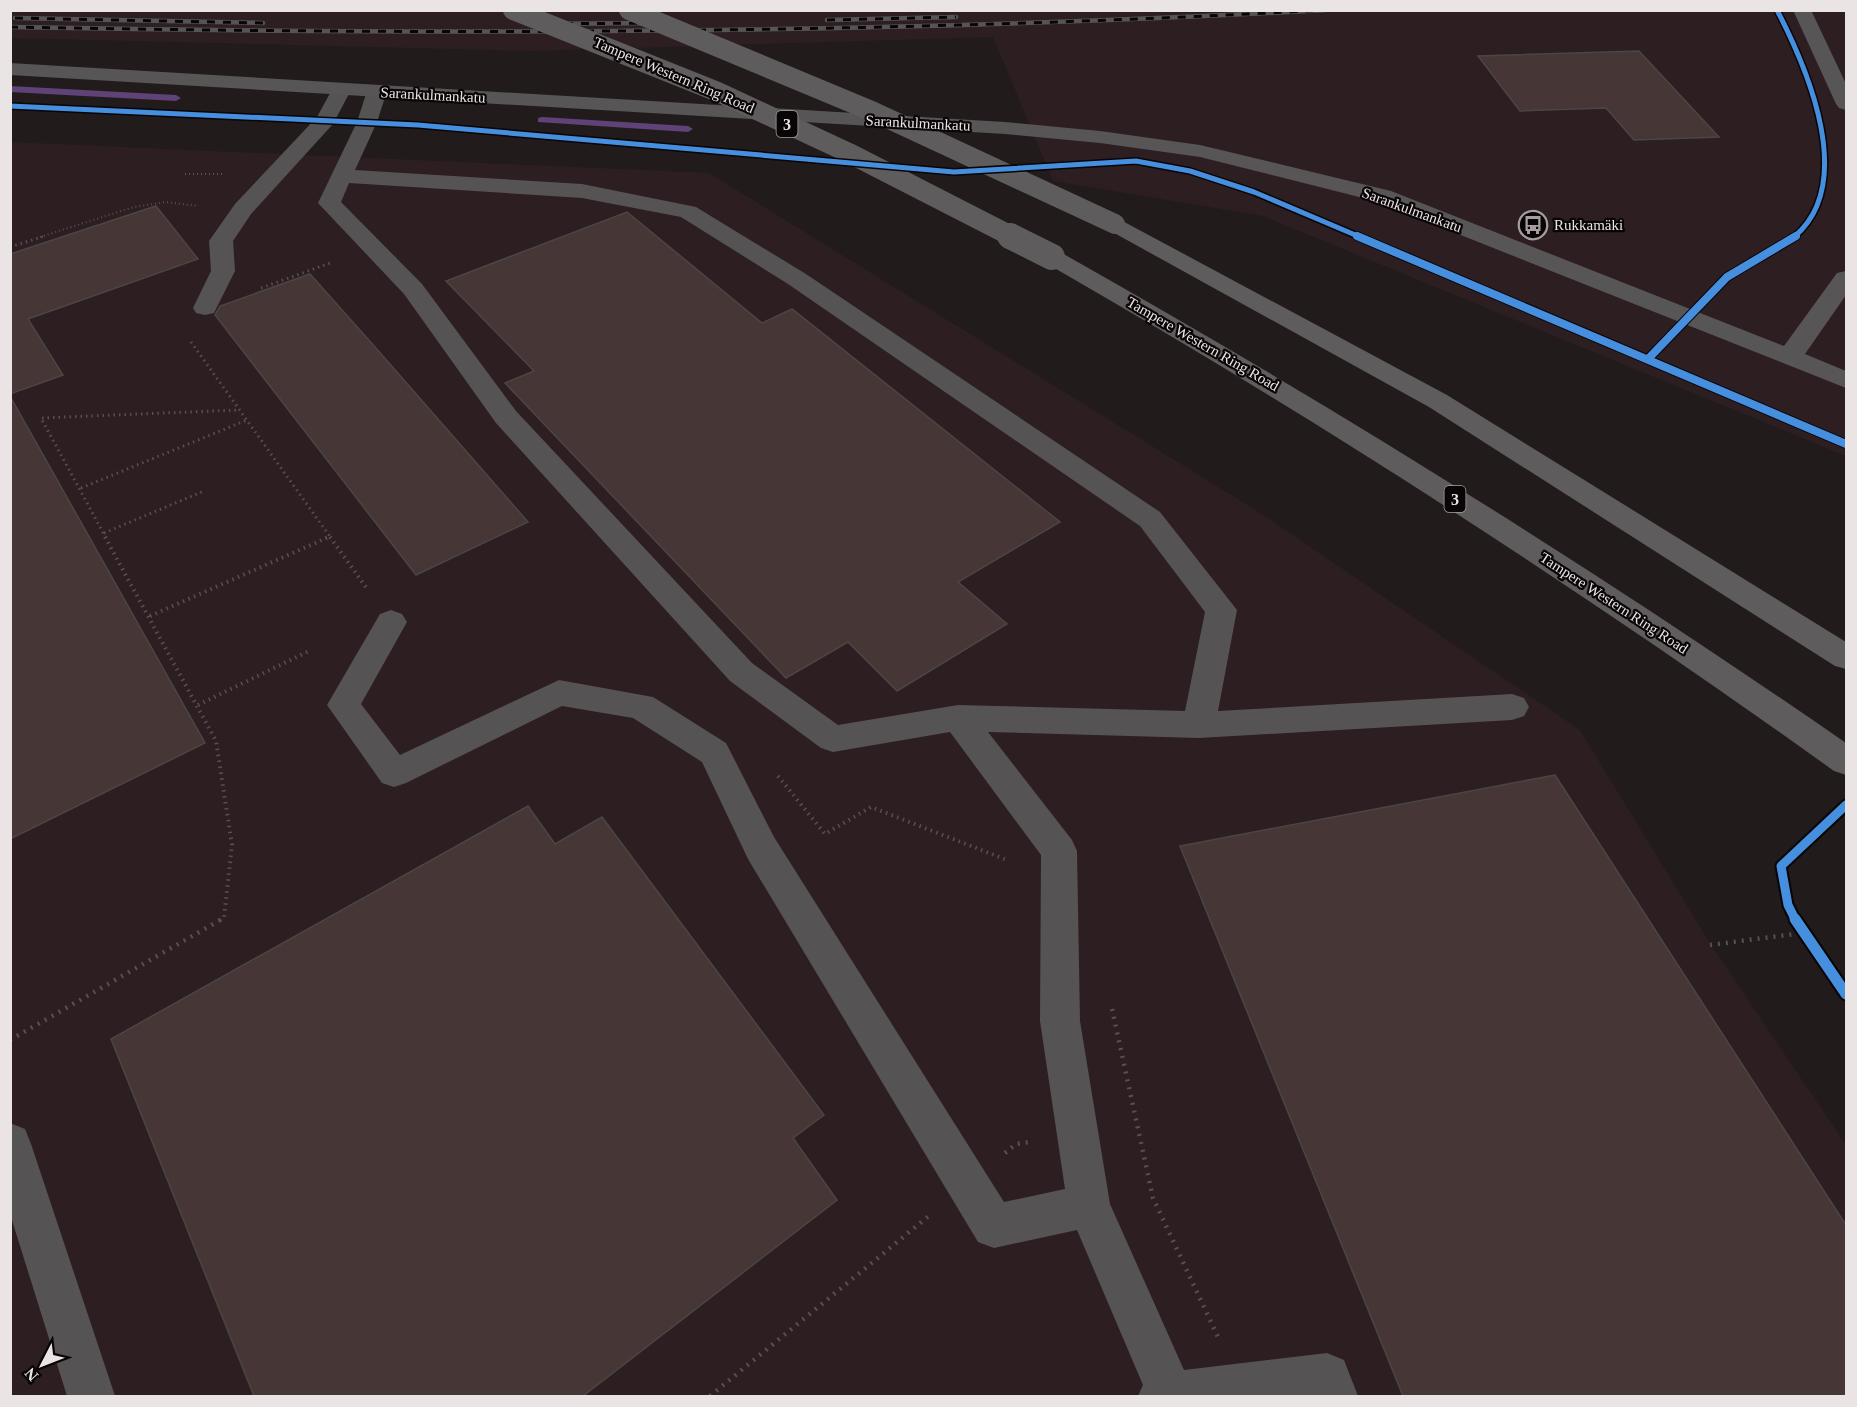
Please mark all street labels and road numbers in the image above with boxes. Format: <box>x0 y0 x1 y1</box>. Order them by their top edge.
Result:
street label: Tampere Western Ring Road <box>591 34 757 116</box>
street label: Sarankulmankatu <box>380 84 486 106</box>
road number: 3 <box>776 111 798 137</box>
street label: Sarankulmankatu <box>865 112 971 134</box>
street label: Sarankulmankatu <box>1360 185 1465 236</box>
street label: Tampere Western Ring Road <box>1124 294 1282 394</box>
road number: 3 <box>1444 486 1466 512</box>
street label: Tampere Western Ring Road <box>1537 549 1691 657</box>

